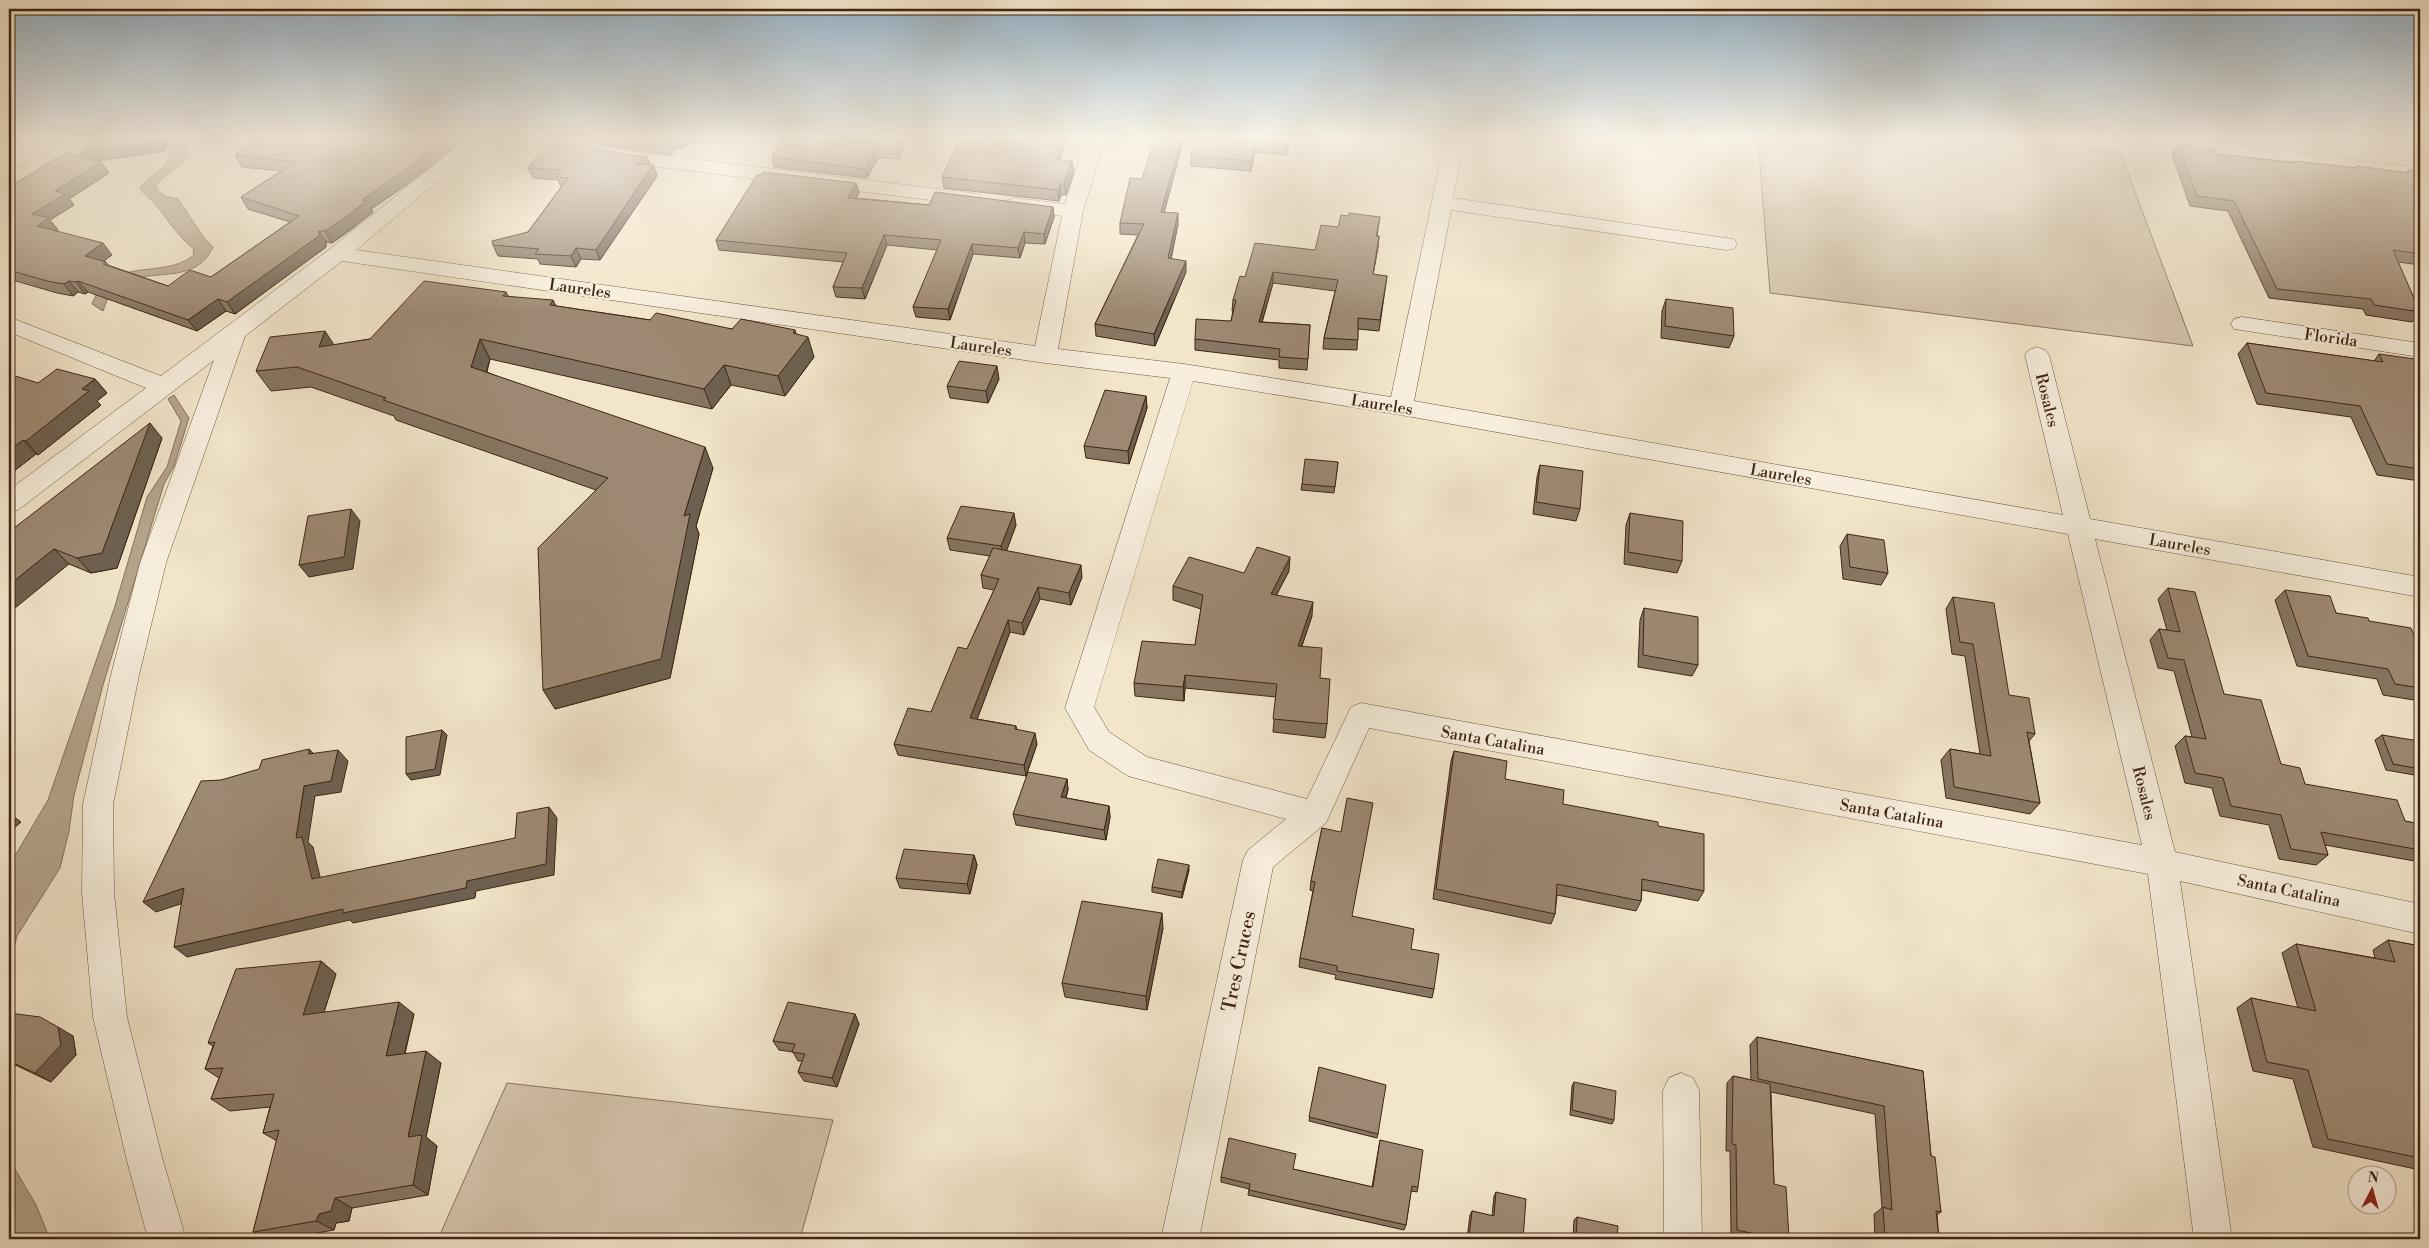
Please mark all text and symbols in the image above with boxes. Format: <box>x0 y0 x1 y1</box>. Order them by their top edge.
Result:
street label: Laureles <box>548 275 612 303</box>
street label: Florida <box>2303 324 2360 352</box>
street label: Laureles <box>949 333 1013 361</box>
street label: Rosales <box>2031 371 2063 429</box>
street label: Laureles <box>1349 390 1414 420</box>
street label: Laureles <box>1748 460 1813 490</box>
street label: Laureles <box>2147 530 2212 560</box>
street label: Santa Catalina <box>1439 722 1547 760</box>
street label: Rosales <box>2128 764 2160 822</box>
street label: Santa Catalina <box>1838 795 1946 833</box>
street label: Santa Catalina <box>2235 870 2343 912</box>
street label: Tres Cruces <box>1217 909 1261 1014</box>
north arrow <box>2346 1166 2396 1216</box>
text: N <box>2367 1169 2380 1188</box>

